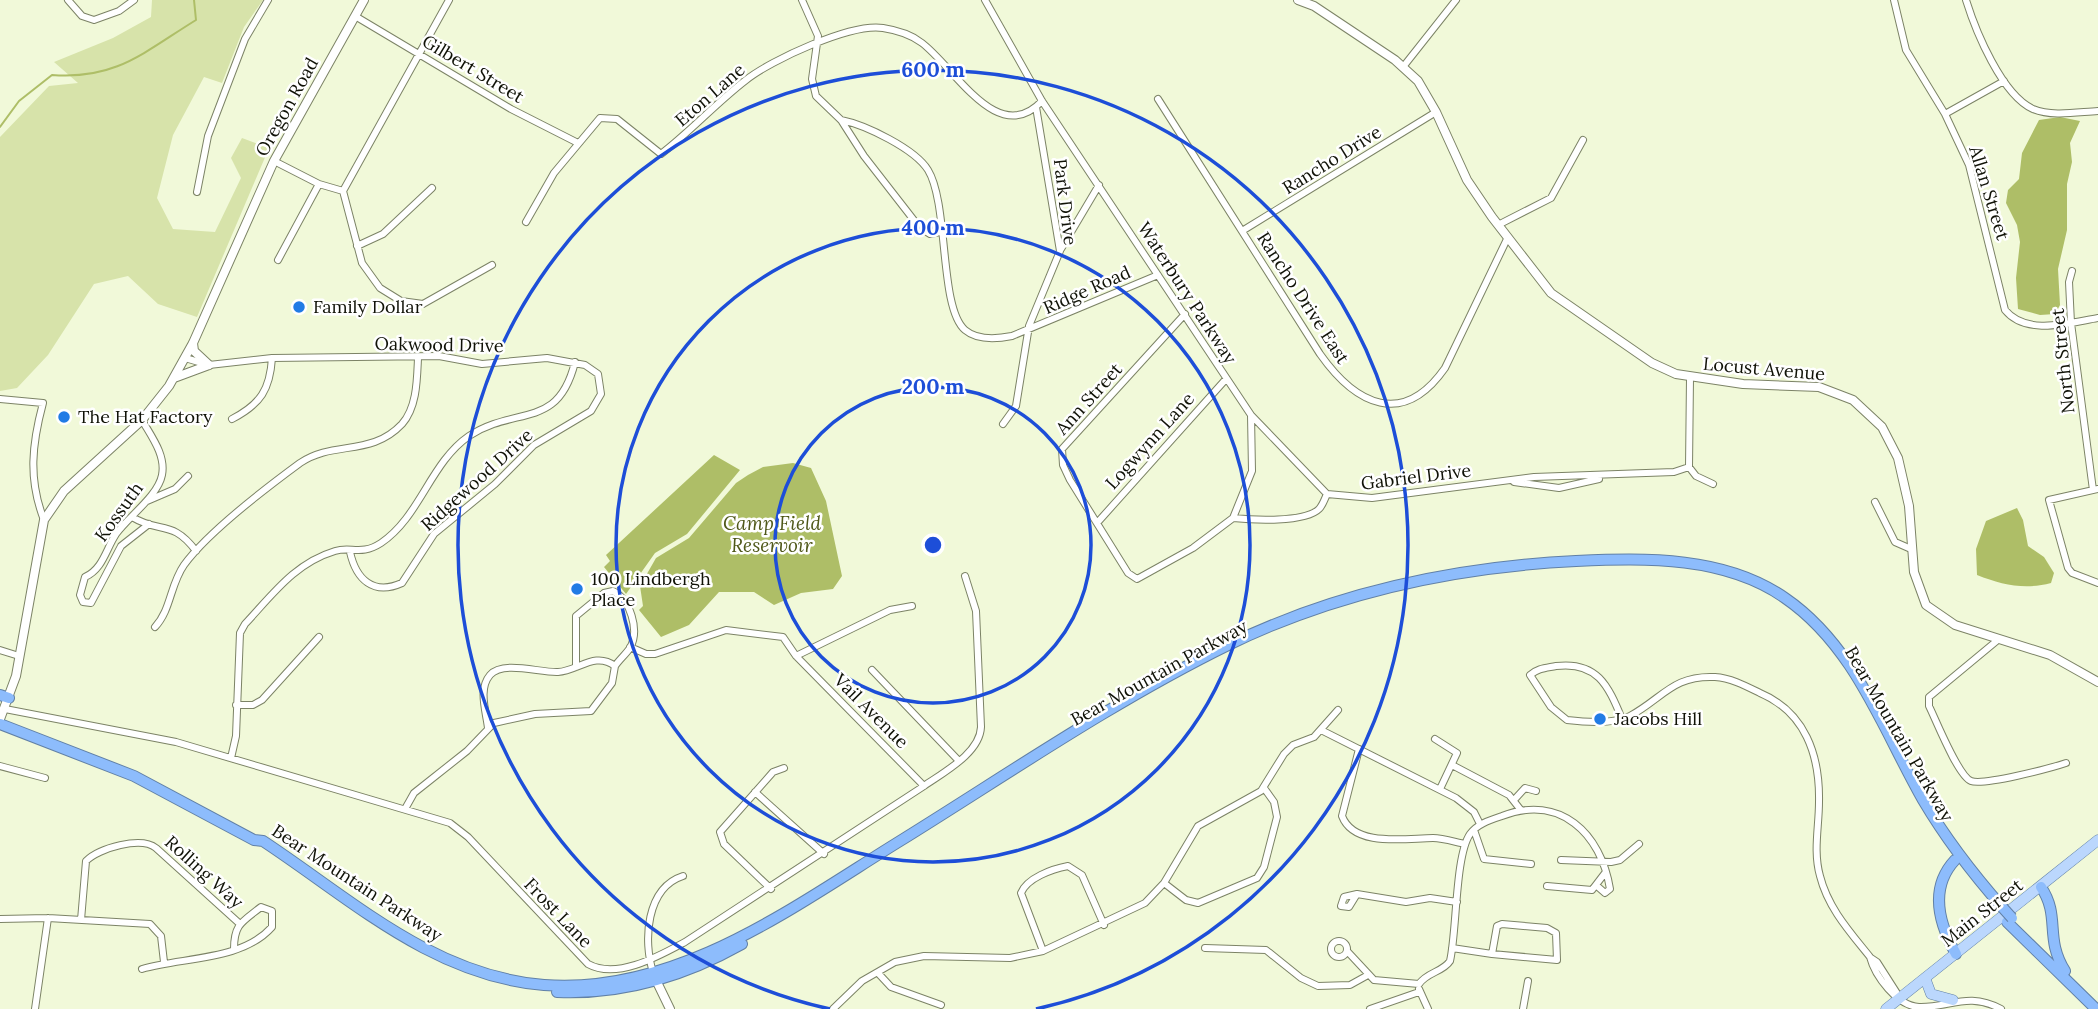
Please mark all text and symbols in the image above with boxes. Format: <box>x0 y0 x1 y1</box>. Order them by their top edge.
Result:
street label: Gilbert Street <box>418 29 528 108</box>
street label: Oregon Road <box>250 53 323 160</box>
text: 600 m <box>901 56 965 83</box>
street label: Eton Lane <box>670 58 749 131</box>
street label: Rancho Drive <box>1278 120 1386 199</box>
street label: Allan Street <box>1964 142 2015 243</box>
street label: Park Drive <box>1049 157 1082 247</box>
text: 400 m <box>901 214 965 241</box>
street label: Waterbury Parkway <box>1133 217 1242 368</box>
street label: Rancho Drive East <box>1252 227 1355 368</box>
street label: Ridge Road <box>1040 260 1134 319</box>
place label: Family Dollar <box>313 295 423 318</box>
marker: Family Dollar <box>291 299 307 315</box>
street label: North Street <box>2046 307 2079 415</box>
street label: Oakwood Drive <box>374 332 504 357</box>
street label: Locust Avenue <box>1702 352 1826 385</box>
street label: Ann Street <box>1050 358 1127 440</box>
text: 200 m <box>902 373 964 400</box>
street label: Logwynn Lane <box>1100 387 1199 494</box>
place label: The Hat Factory <box>78 405 213 428</box>
marker: The Hat Factory <box>56 409 72 425</box>
street label: Ridgewood Drive <box>416 423 537 536</box>
street label: Gabriel Drive <box>1360 458 1473 495</box>
street label: Kossuth <box>89 477 148 546</box>
water label: Camp Field Reservoir <box>723 511 821 557</box>
centre of rings <box>921 533 945 557</box>
place label: 100 Lindbergh Place <box>591 567 711 611</box>
marker: 100 Lindbergh Place <box>569 581 585 597</box>
street label: Bear Mountain Parkway <box>1066 614 1252 731</box>
street label: Bear Mountain Parkway <box>1840 642 1959 826</box>
street label: Vail Avenue <box>828 668 914 753</box>
place label: Jacobs Hill <box>1613 707 1702 730</box>
marker: Jacobs Hill <box>1592 711 1608 727</box>
street label: Bear Mountain Parkway <box>268 819 447 947</box>
street label: Rolling Way <box>160 830 249 913</box>
street label: Frost Lane <box>519 873 598 953</box>
street label: Main Street <box>1936 873 2027 952</box>

